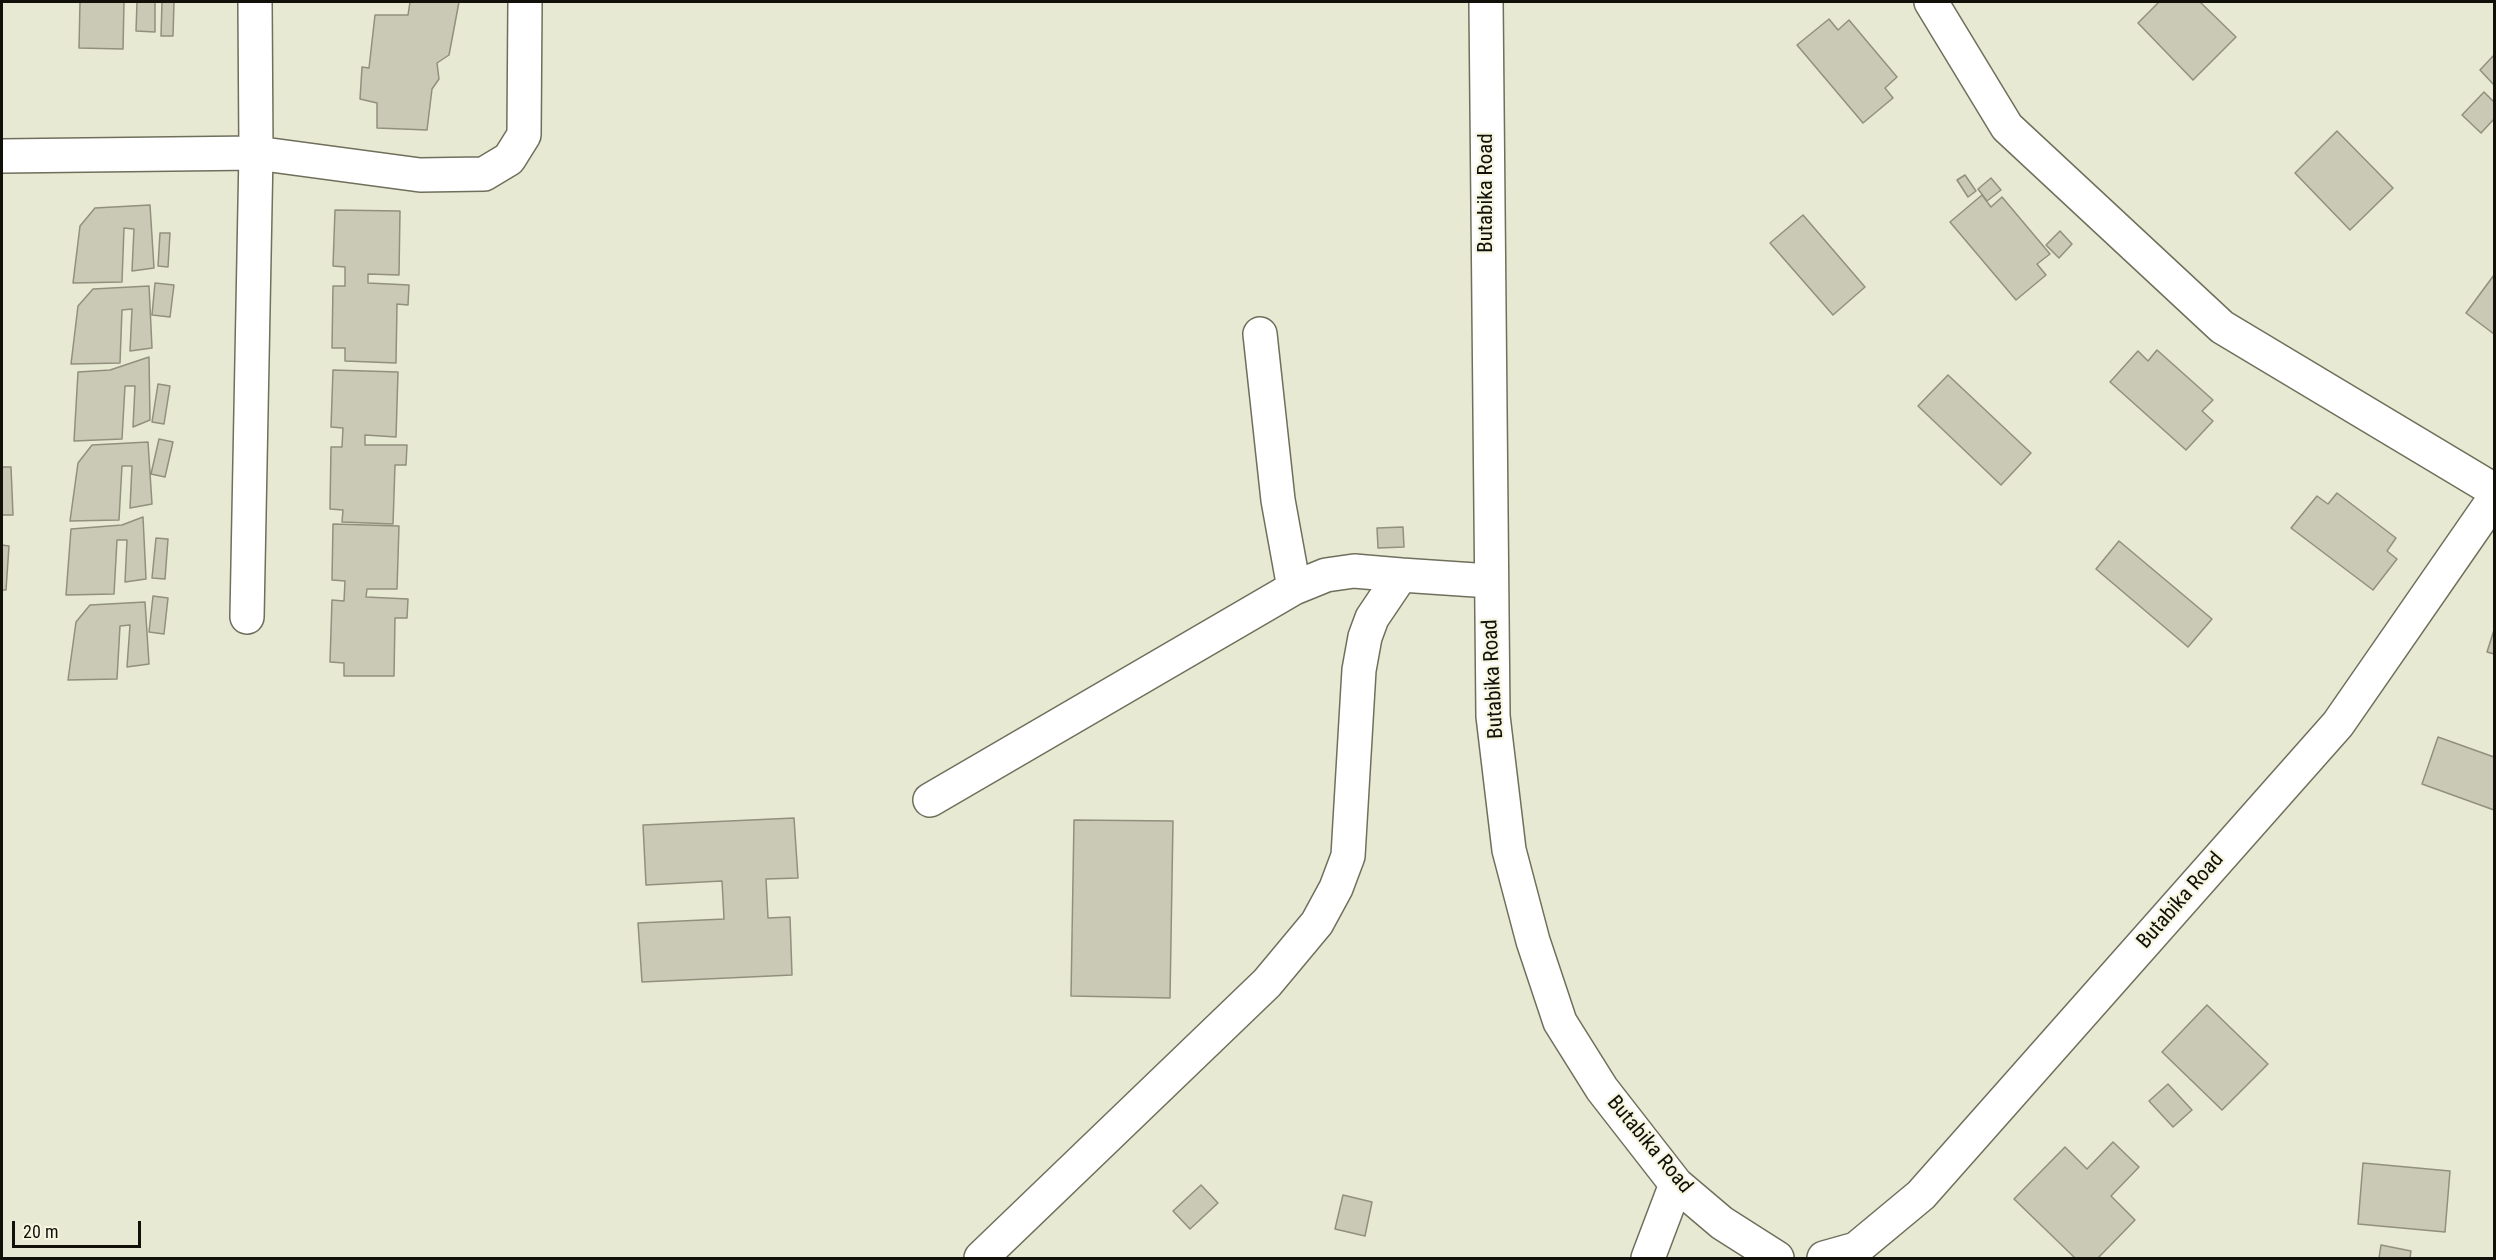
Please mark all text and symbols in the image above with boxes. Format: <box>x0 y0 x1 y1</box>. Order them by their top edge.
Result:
street label: Butabika Road <box>1474 133 1500 253</box>
street label: Butabika Road <box>1478 619 1510 739</box>
street label: Butabika Road <box>2132 848 2230 954</box>
street label: Butabika Road <box>1601 1091 1697 1199</box>
scale bar <box>15 1209 144 1247</box>
text: 20 m <box>23 1221 58 1242</box>

